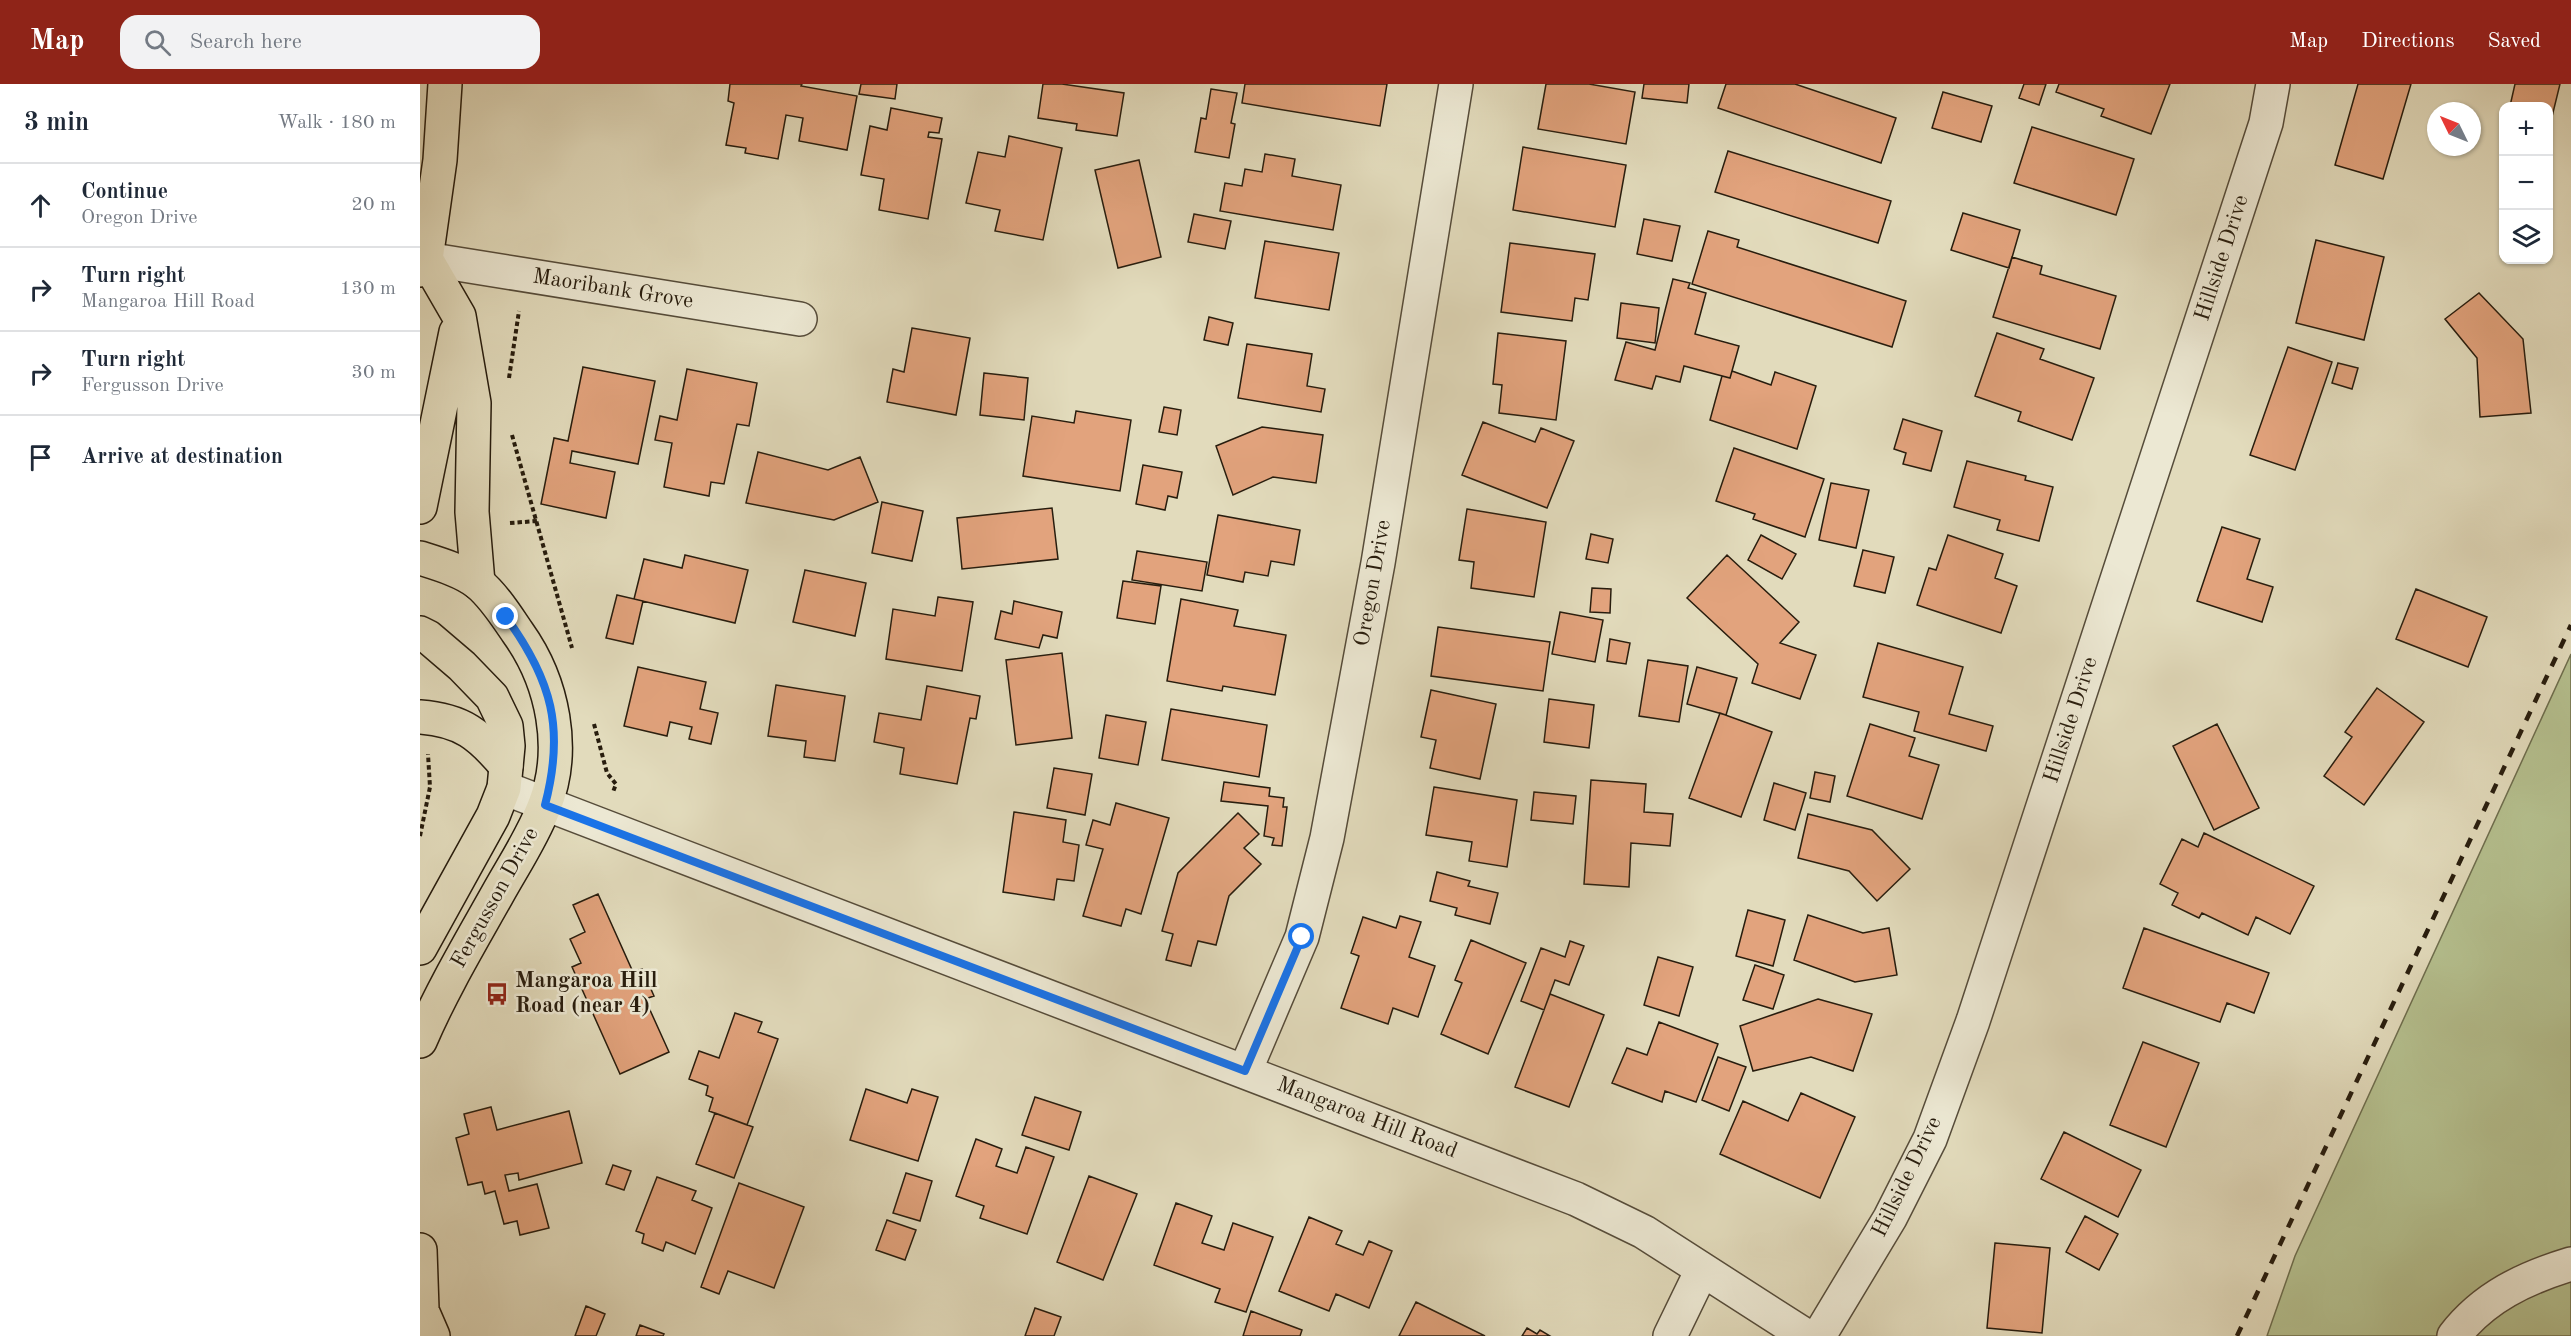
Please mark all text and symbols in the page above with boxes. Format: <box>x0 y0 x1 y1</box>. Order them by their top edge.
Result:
search box <box>120 15 540 69</box>
icon: search <box>141 26 174 59</box>
text: Map <box>30 28 84 56</box>
text: Search here <box>189 31 302 53</box>
text: Map <box>2289 31 2328 52</box>
text: Directions <box>2361 31 2455 52</box>
text: Saved <box>2488 31 2541 52</box>
north arrow <box>2427 102 2481 156</box>
map controls <box>2499 102 2553 264</box>
button: + <box>2499 102 2553 156</box>
text: 3 min <box>24 110 89 136</box>
text: Walk · 180 m <box>277 113 396 133</box>
button: − <box>2499 156 2553 210</box>
text: Continue <box>81 181 168 203</box>
icon: ahead <box>24 189 57 222</box>
street label: Hillside Drive <box>2191 192 2253 324</box>
text: 20 m <box>351 195 396 215</box>
text: Oregon Drive <box>81 208 198 228</box>
button: layers <box>2499 210 2553 264</box>
text: Turn right <box>81 265 185 287</box>
street label: Maoribank Grove <box>531 265 695 313</box>
icon: right <box>24 273 57 306</box>
text: 130 m <box>340 279 396 299</box>
text: Mangaroa Hill Road <box>81 292 255 312</box>
text: Turn right <box>81 349 185 371</box>
icon: right <box>24 357 57 390</box>
text: 30 m <box>351 363 396 383</box>
text: Fergusson Drive <box>81 376 224 396</box>
icon: arrive <box>24 441 57 474</box>
text: Arrive at destination <box>81 446 283 468</box>
street label: Oregon Drive <box>1351 518 1395 648</box>
route end <box>492 603 518 629</box>
street label: Hillside Drive <box>2040 654 2102 786</box>
street label: Fergusson Drive <box>447 824 543 972</box>
route start <box>1288 923 1314 949</box>
place label: Mangaroa Hill Road (near 4) <box>515 970 658 1017</box>
bus stop icon: Mangaroa Hill Road (near 4) <box>484 981 510 1007</box>
street label: Mangaroa Hill Road <box>1274 1073 1460 1163</box>
street label: Hillside Drive <box>1868 1113 1946 1241</box>

